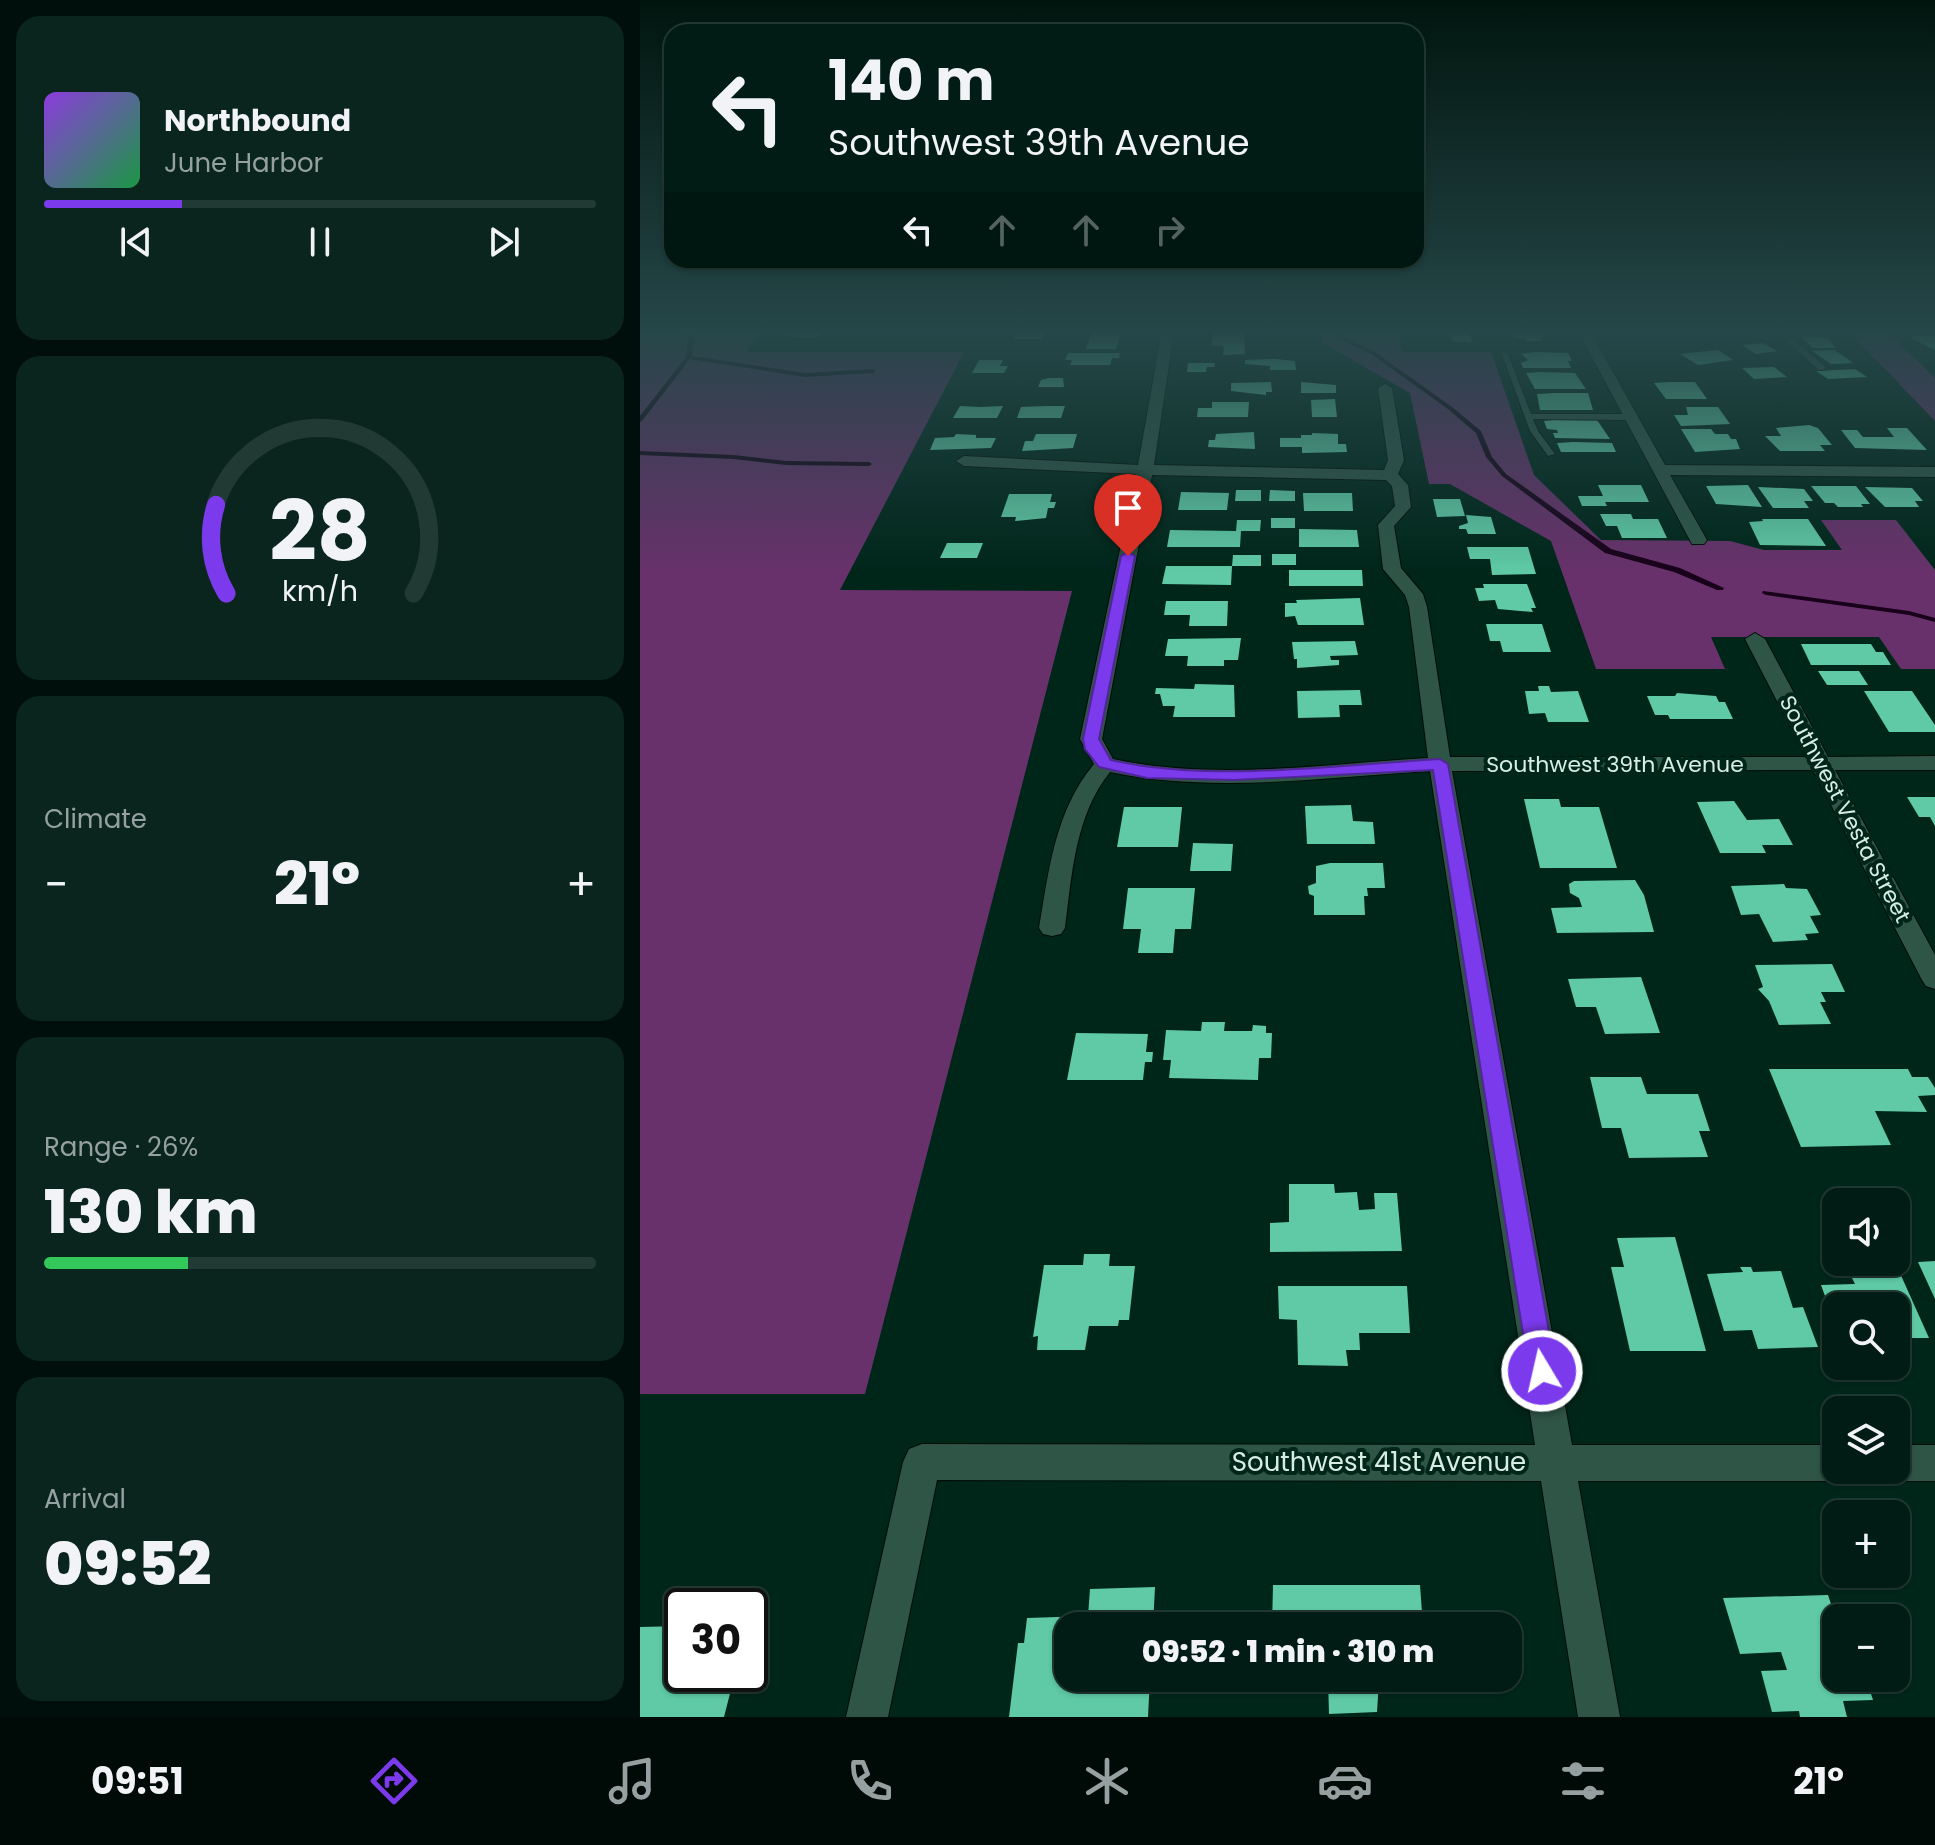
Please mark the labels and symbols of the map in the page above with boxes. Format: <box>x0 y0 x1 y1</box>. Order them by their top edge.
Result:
pin <box>1094 474 1162 556</box>
street label: Southwest Vesta Street <box>1772 690 1918 928</box>
street label: Southwest 39th Avenue <box>1486 749 1744 780</box>
position arrow <box>1500 1329 1584 1413</box>
street label: Southwest 41st Avenue <box>1232 1444 1526 1480</box>
speed limit sign: 30 <box>664 1588 768 1692</box>

